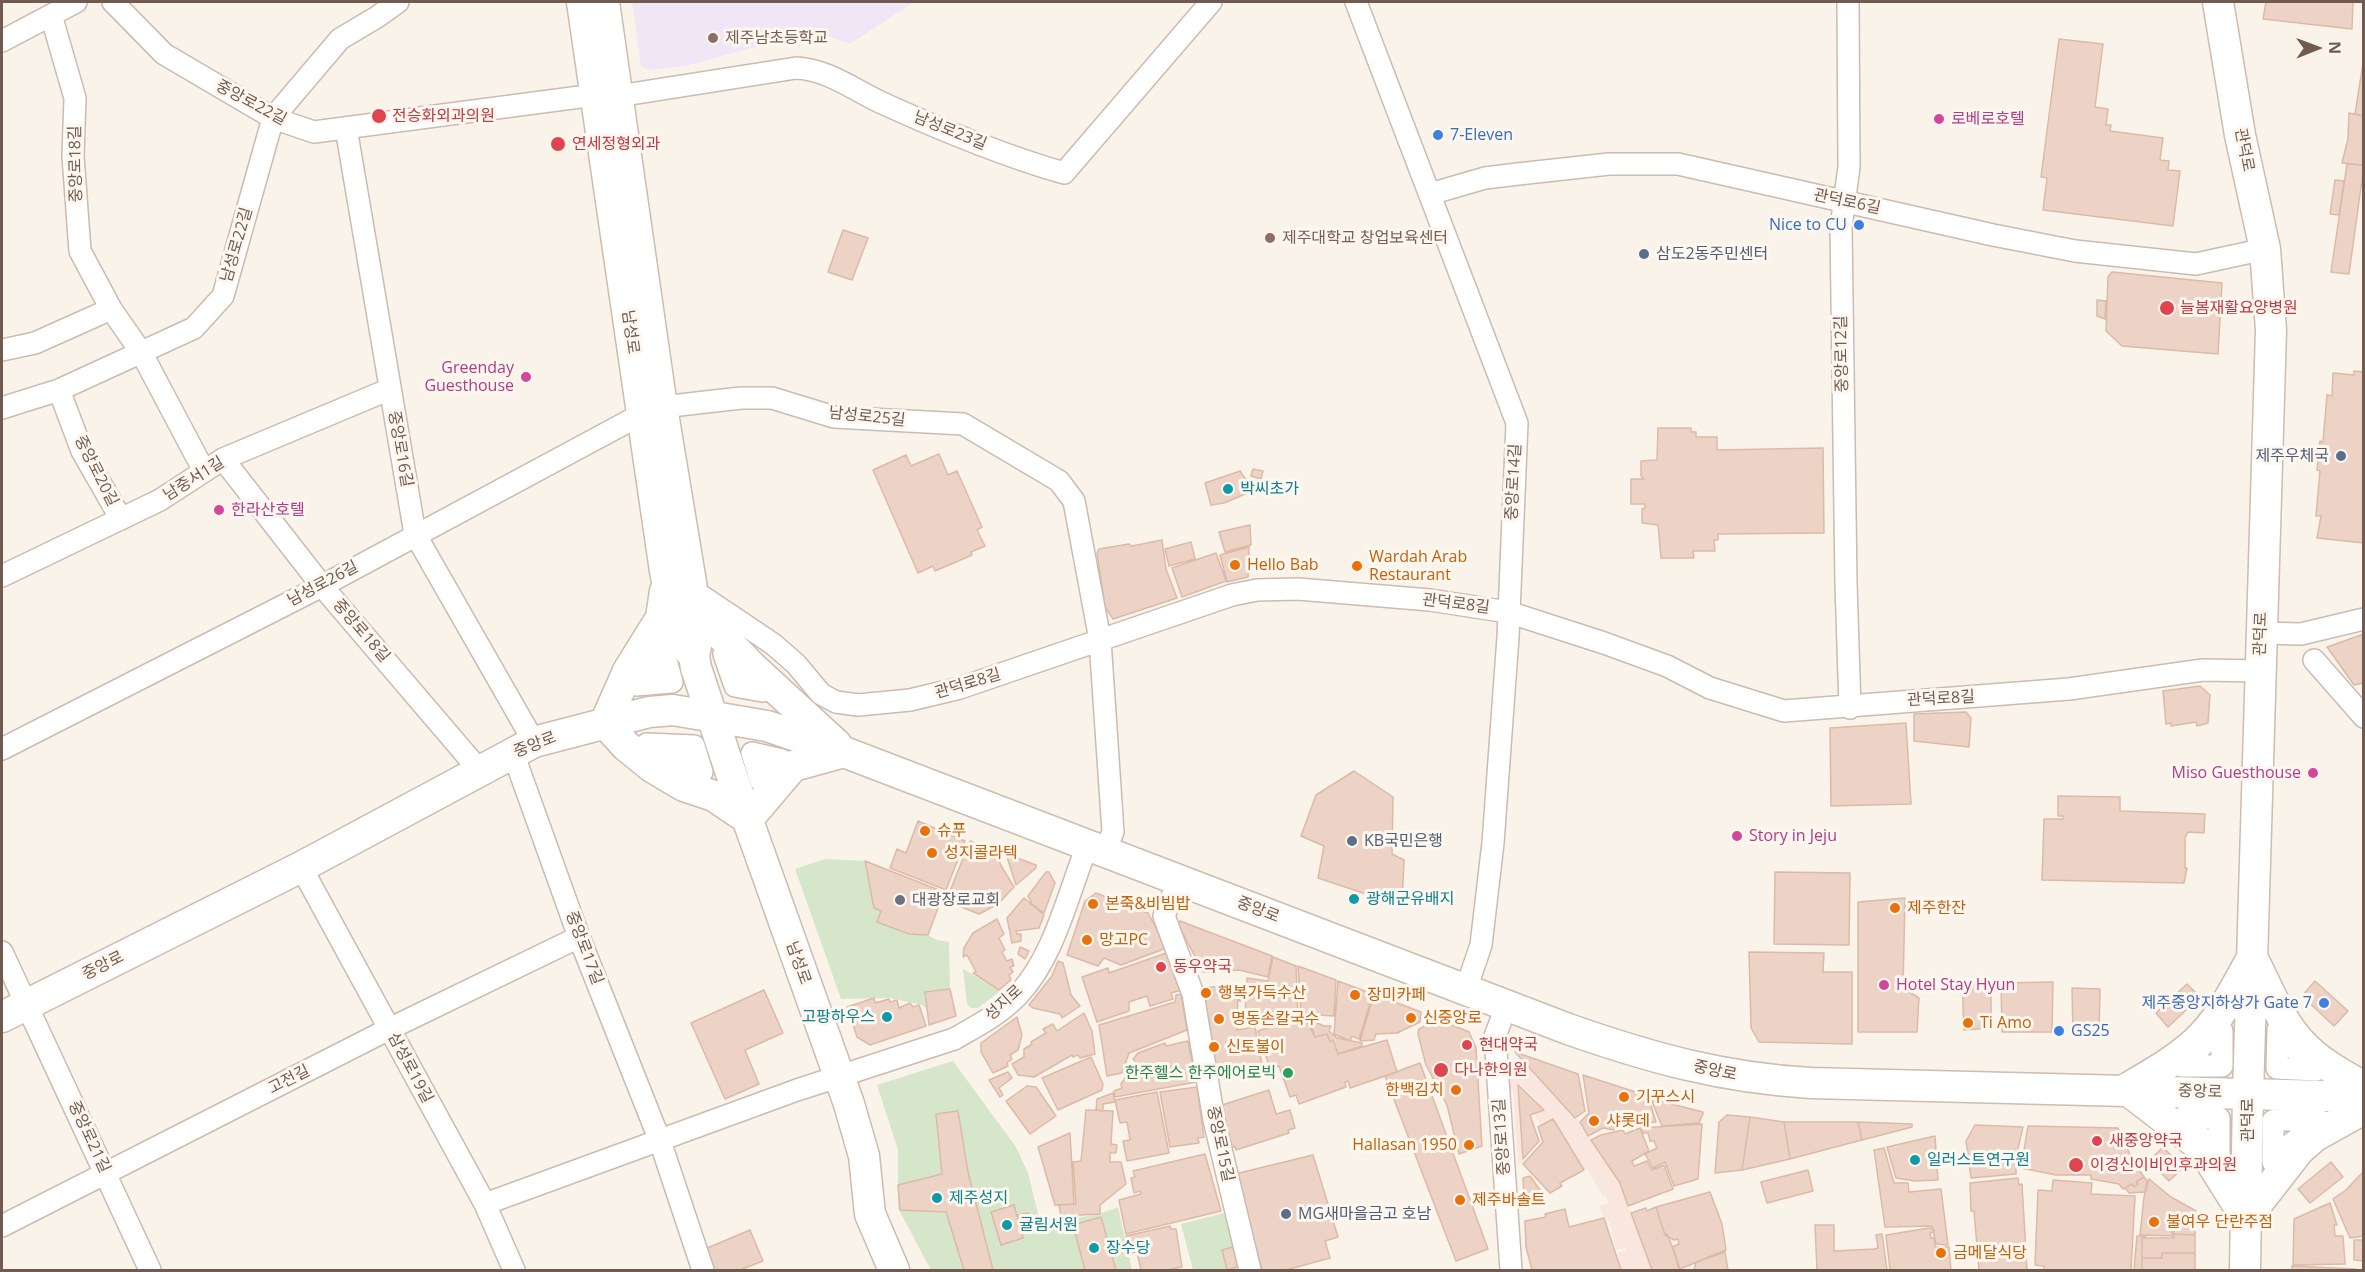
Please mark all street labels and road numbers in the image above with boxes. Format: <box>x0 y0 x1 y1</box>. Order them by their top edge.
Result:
street label: 중앙로22길 <box>212 76 290 130</box>
street label: 남성로23길 <box>911 108 989 154</box>
street label: 중앙로18길 <box>66 125 86 203</box>
street label: 관덕로 <box>2230 126 2258 174</box>
street label: 관덕로6길 <box>1812 186 1882 218</box>
street label: 남성로22길 <box>217 205 257 285</box>
street label: 남성로 <box>617 309 643 355</box>
street label: 중앙로12길 <box>1832 315 1852 393</box>
street label: 남성로25길 <box>828 403 906 431</box>
street label: 중앙로16길 <box>384 409 416 489</box>
street label: 중앙로20길 <box>70 432 122 510</box>
street label: 중앙로14길 <box>1502 443 1526 521</box>
street label: 남중서1길 <box>160 453 228 505</box>
street label: 남성로26길 <box>284 557 362 611</box>
street label: 관덕로8길 <box>1421 590 1491 618</box>
street label: 중앙로18길 <box>328 596 394 666</box>
street label: 관덕로 <box>2251 612 2271 656</box>
street label: 관덕로8길 <box>933 665 1003 703</box>
street label: 관덕로8길 <box>1907 688 1975 710</box>
street label: 중앙로 <box>511 728 559 762</box>
street label: 중앙로 <box>1234 893 1282 927</box>
street label: 중앙로17길 <box>561 909 607 987</box>
street label: 남성로 <box>781 939 815 987</box>
street label: 중앙로 <box>79 947 127 985</box>
street label: 성지로 <box>981 981 1027 1025</box>
street label: 삼성로19길 <box>383 1029 437 1107</box>
street label: 중앙로 <box>1691 1057 1739 1085</box>
street label: 고전길 <box>265 1061 313 1099</box>
street label: 중앙로 <box>2178 1082 2222 1102</box>
street label: 중앙로21길 <box>64 1098 114 1176</box>
street label: 중앙로13길 <box>1490 1098 1514 1176</box>
street label: 관덕로 <box>2238 1098 2258 1142</box>
street label: 중앙로15길 <box>1203 1104 1237 1184</box>

